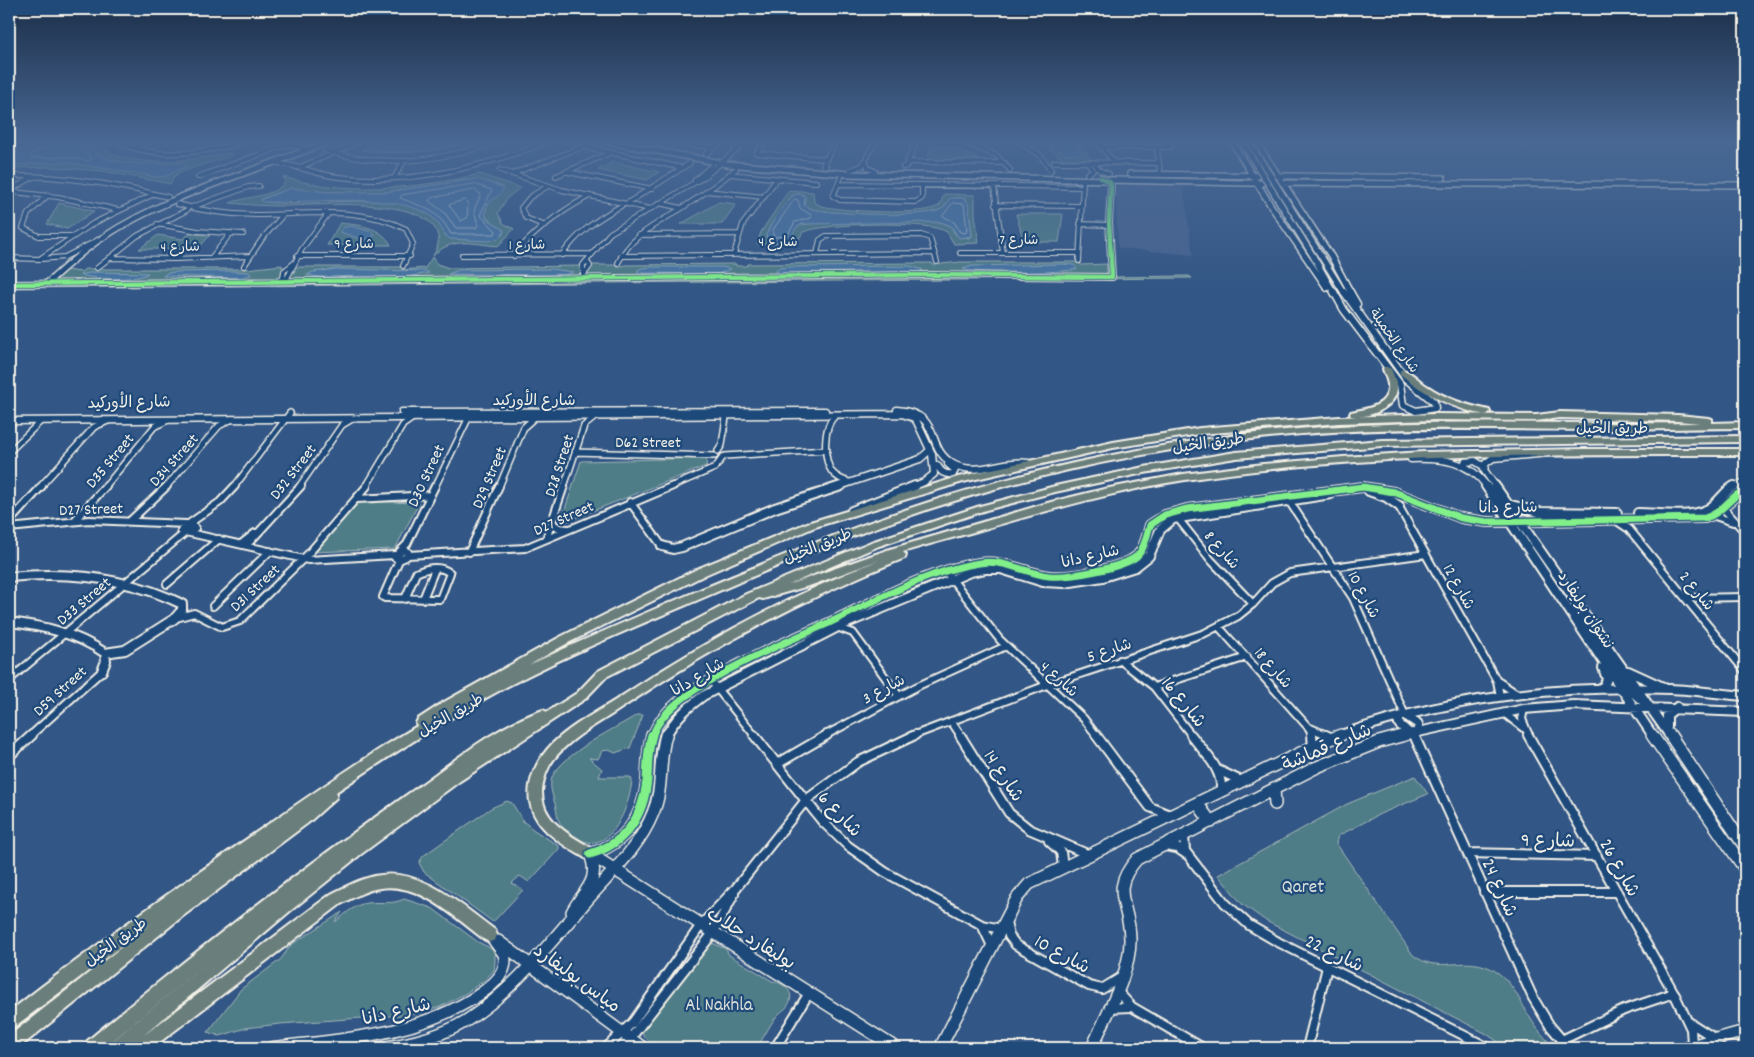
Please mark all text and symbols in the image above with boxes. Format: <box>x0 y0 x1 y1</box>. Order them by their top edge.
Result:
street label: شارع 7 <box>1000 231 1038 251</box>
street label: شارع 4 <box>758 233 798 253</box>
street label: شارع 9 <box>334 235 374 255</box>
street label: شارع 1 <box>509 236 546 256</box>
street label: شارع 4 <box>160 238 200 258</box>
street label: شارع الخميلة <box>1364 305 1423 378</box>
street label: شارع الأوركيد <box>492 389 576 413</box>
street label: شارع الأوركيد <box>87 390 171 416</box>
street label: طريق الخيل <box>1576 418 1648 441</box>
street label: طريق الخيل <box>1171 428 1246 461</box>
street label: D35 Street <box>81 429 141 494</box>
street label: D34 Street <box>145 429 205 492</box>
street label: D28 Street <box>540 432 581 500</box>
street label: D62 Street <box>615 432 681 455</box>
street label: D32 Street <box>265 440 323 505</box>
street label: D30 Street <box>403 441 452 511</box>
street label: D29 Street <box>467 443 514 512</box>
street label: D27 Street <box>530 496 598 543</box>
street label: شارع دانا <box>1478 496 1538 521</box>
street label: D27 Street <box>59 498 124 523</box>
street label: طريق الخيل <box>780 523 856 572</box>
street label: شارع 8 <box>1198 526 1244 575</box>
street label: شارع دانا <box>1059 540 1122 575</box>
street label: D31 Street <box>225 559 286 618</box>
street label: شارع 12 <box>1436 560 1480 614</box>
street label: شارع 10 <box>1341 567 1385 623</box>
street label: نشوان بوليفارد <box>1551 567 1619 654</box>
street label: شارع 2 <box>1673 567 1719 616</box>
street label: D33 Street <box>52 572 117 632</box>
street label: شارع 5 <box>1084 633 1135 669</box>
street label: شارع 18 <box>1248 643 1297 694</box>
street label: شارع دانا <box>667 653 729 703</box>
street label: شارع 4 <box>1034 656 1083 703</box>
street label: D59 Street <box>29 661 93 722</box>
street label: شارع 3 <box>859 669 910 711</box>
street label: شارع 16 <box>1153 672 1211 735</box>
street label: طريق الخيل <box>414 688 488 744</box>
street label: شارع قماشة <box>1278 718 1376 780</box>
street label: شارع 14 <box>975 745 1029 808</box>
street label: شارع 6 <box>810 786 867 845</box>
street label: شارع 9 <box>1521 829 1575 856</box>
street label: شارع 26 <box>1591 835 1645 903</box>
street label: شارع 24 <box>1473 855 1523 922</box>
park label: Qaret <box>1282 875 1324 902</box>
street label: بوليفارد حلاب <box>700 902 800 978</box>
street label: طريق الخيل <box>81 913 152 974</box>
street label: شارع 22 <box>1300 929 1367 981</box>
street label: شارع 10 <box>1029 930 1094 982</box>
street label: مياس بوليفارد <box>527 939 625 1021</box>
street label: شارع دانا <box>360 992 434 1034</box>
park label: Al Nakhla <box>685 993 754 1020</box>

